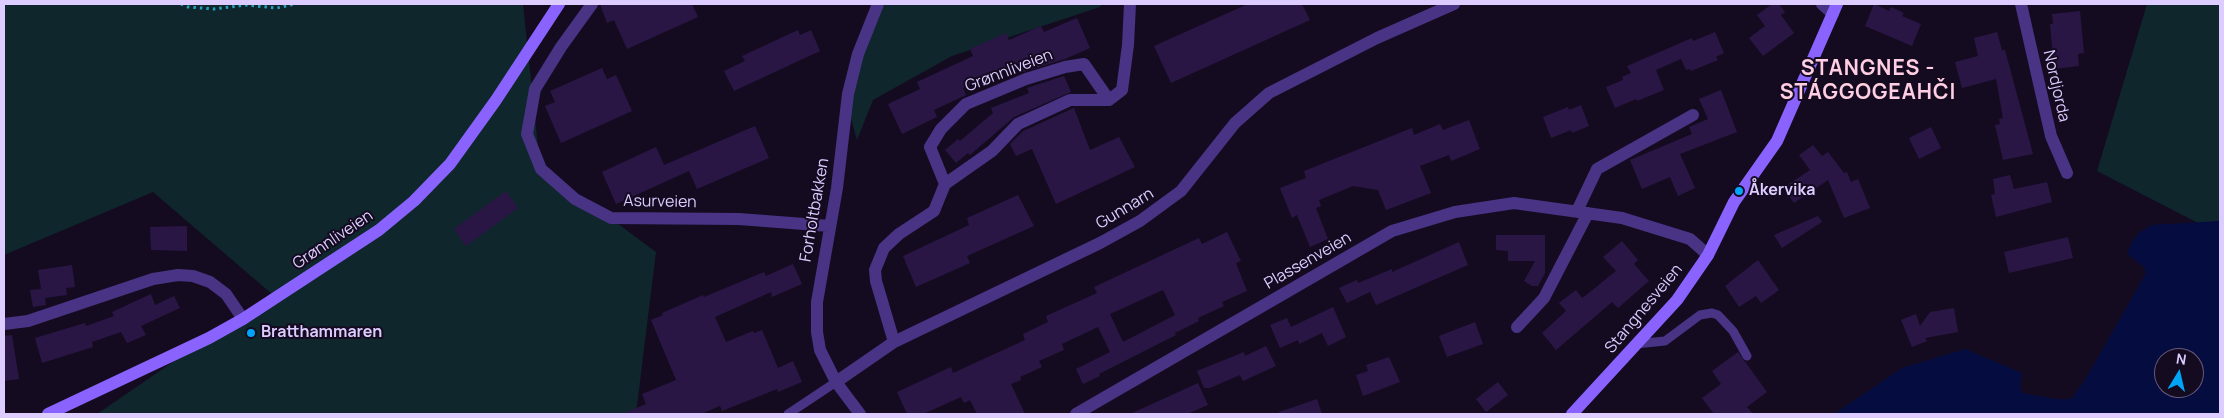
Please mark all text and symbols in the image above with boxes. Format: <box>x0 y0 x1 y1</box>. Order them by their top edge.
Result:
street label: Grønnliveien <box>962 45 1056 97</box>
street label: Nordjorda <box>2038 48 2074 124</box>
district label: STANGNES - STÁGGOGEAHČI <box>1778 56 1958 106</box>
street label: Forholtbakken <box>796 157 834 263</box>
place label: Åkervika <box>1749 181 1815 201</box>
street label: Gunnarn <box>1093 184 1157 234</box>
marker: Åkervika <box>1733 185 1745 197</box>
street label: Asurveien <box>623 192 697 212</box>
street label: Grønnliveien <box>289 206 377 274</box>
street label: Plassenveien <box>1261 228 1355 294</box>
street label: Stangnesveien <box>1601 260 1687 358</box>
place label: Bratthammaren <box>261 323 382 343</box>
marker: Bratthammaren <box>245 327 257 339</box>
north arrow <box>2154 348 2204 398</box>
text: N <box>2175 349 2188 369</box>

